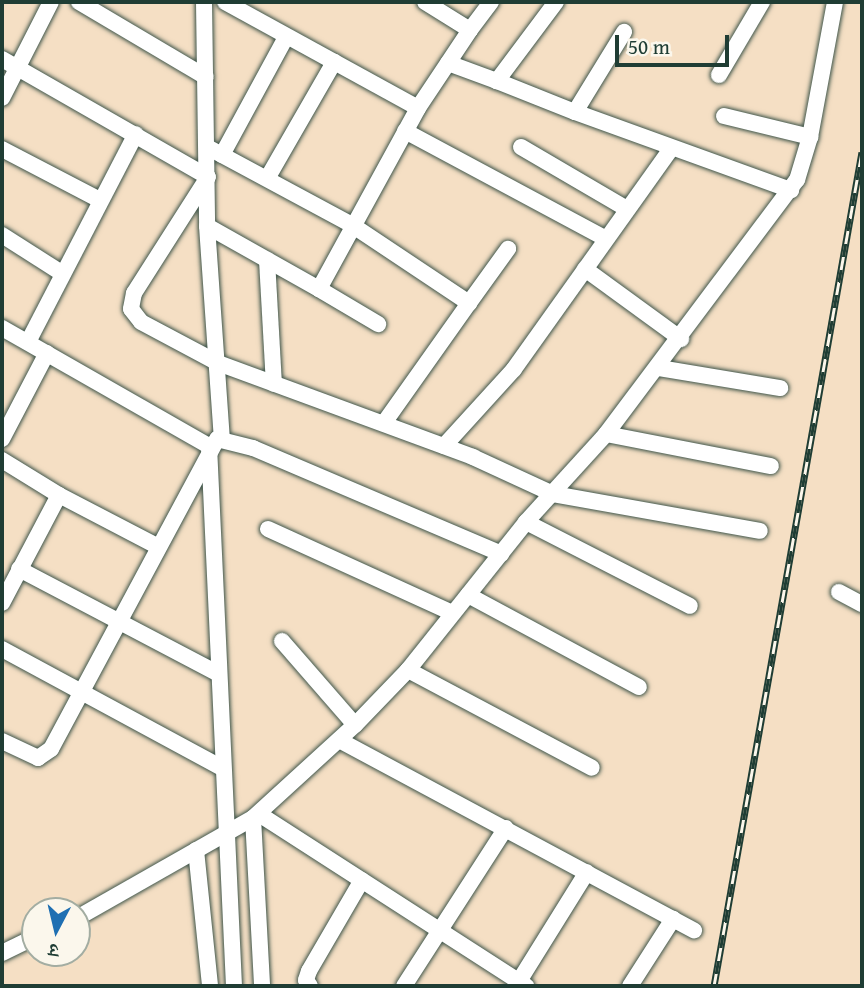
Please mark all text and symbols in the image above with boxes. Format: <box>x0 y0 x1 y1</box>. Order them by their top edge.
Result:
scale bar <box>619 21 733 65</box>
text: 50 m <box>628 31 670 62</box>
north arrow <box>21 897 91 967</box>
text: उ <box>47 936 60 965</box>

